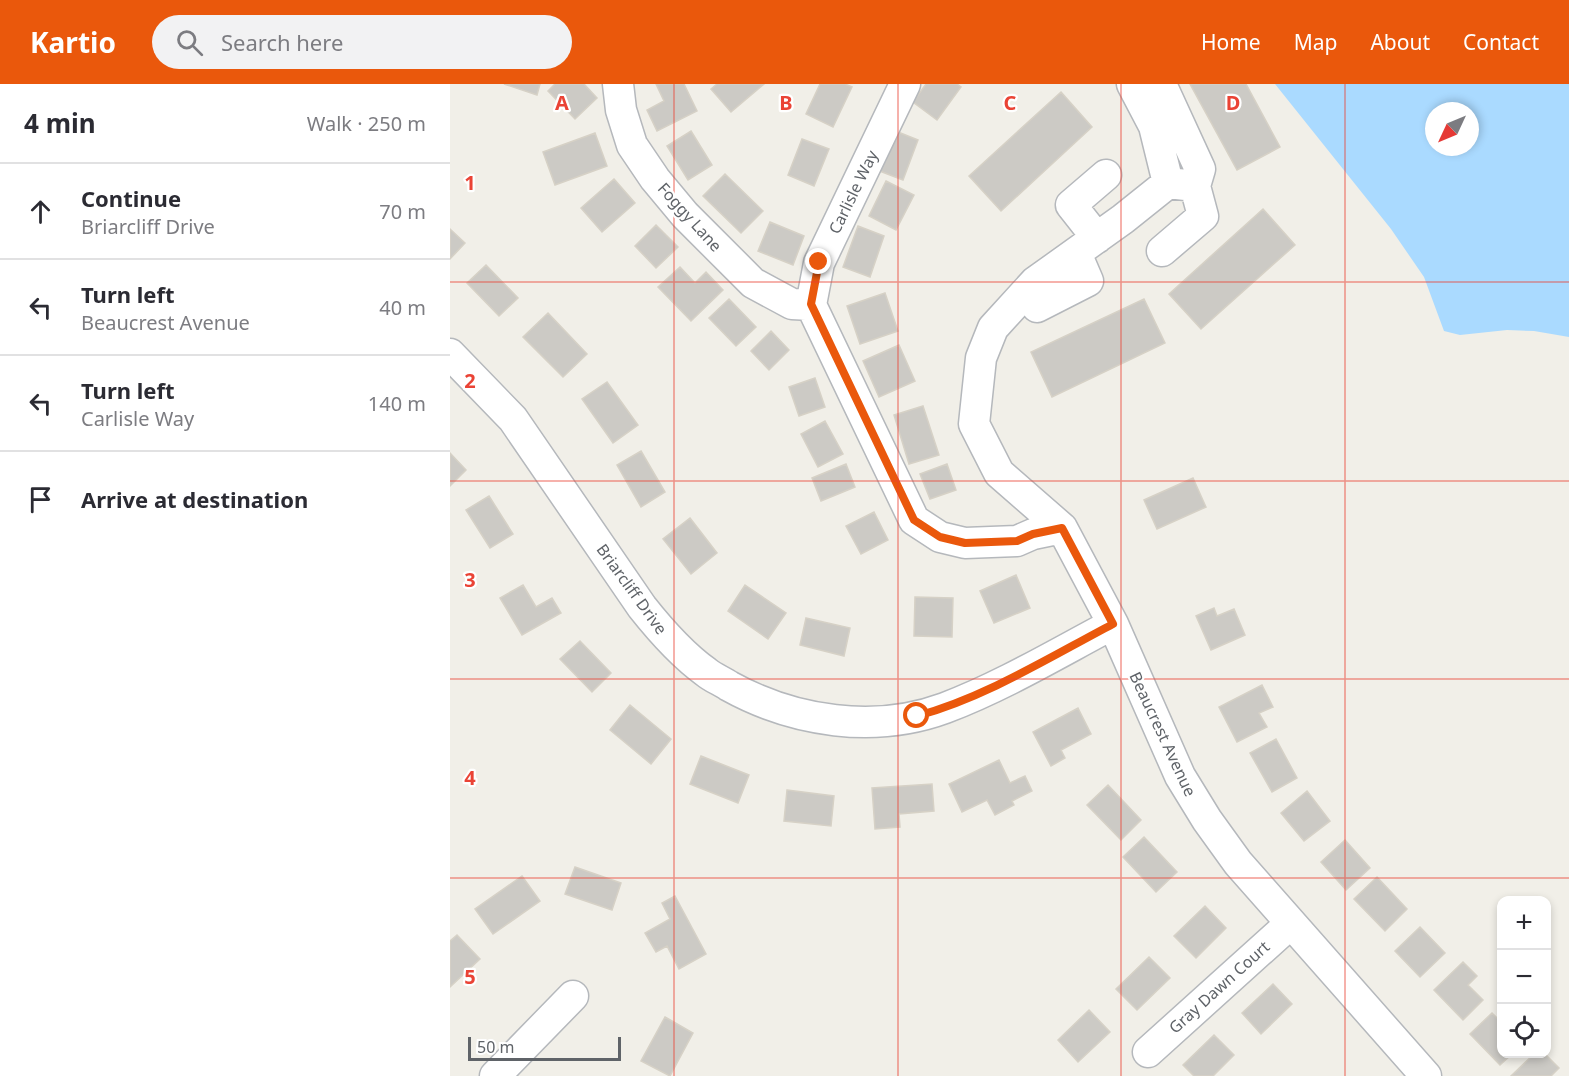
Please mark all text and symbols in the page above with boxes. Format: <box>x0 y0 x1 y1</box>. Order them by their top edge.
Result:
search box <box>152 15 572 69</box>
text: Kartio <box>30 23 116 61</box>
icon: search <box>173 26 206 59</box>
text: Search here <box>221 27 343 57</box>
text: Home <box>1201 28 1261 56</box>
text: Map <box>1294 28 1337 56</box>
text: About <box>1370 28 1430 56</box>
text: Contact <box>1463 28 1539 56</box>
text: A <box>555 89 569 116</box>
text: B <box>779 89 793 116</box>
text: C <box>1004 89 1017 116</box>
text: D <box>1226 89 1240 116</box>
north arrow <box>1425 102 1479 156</box>
text: 4 min <box>24 105 96 141</box>
text: Walk · 250 m <box>307 110 426 137</box>
street label: Carlisle Way <box>823 146 883 238</box>
text: 1 <box>464 169 476 196</box>
street label: Foggy Lane <box>653 178 727 256</box>
text: Continue <box>81 183 181 213</box>
icon: ahead <box>24 195 57 228</box>
text: 70 m <box>379 198 426 225</box>
text: Briarcliff Drive <box>81 213 215 240</box>
route end <box>805 248 831 274</box>
text: Turn left <box>81 279 175 309</box>
icon: left <box>24 291 57 324</box>
text: 40 m <box>379 294 426 321</box>
text: Beaucrest Avenue <box>81 309 250 336</box>
text: 2 <box>464 367 476 394</box>
text: Turn left <box>81 375 175 405</box>
icon: left <box>24 387 57 420</box>
text: 140 m <box>368 390 426 417</box>
text: Carlisle Way <box>81 405 194 432</box>
icon: arrive <box>24 483 57 516</box>
text: Arrive at destination <box>81 484 308 514</box>
street label: Briarcliff Drive <box>592 539 672 639</box>
text: 3 <box>464 566 476 593</box>
street label: Beaucrest Avenue <box>1124 668 1202 800</box>
route start <box>903 702 929 728</box>
text: 4 <box>464 764 476 791</box>
map controls <box>1497 896 1551 1058</box>
button: + <box>1497 896 1551 950</box>
street label: Gray Dawn Court <box>1164 936 1274 1038</box>
button: − <box>1497 950 1551 1004</box>
text: 5 <box>464 963 476 990</box>
button: locate <box>1497 1004 1551 1058</box>
scale bar <box>468 1034 621 1062</box>
text: 50 m <box>477 1036 514 1058</box>

